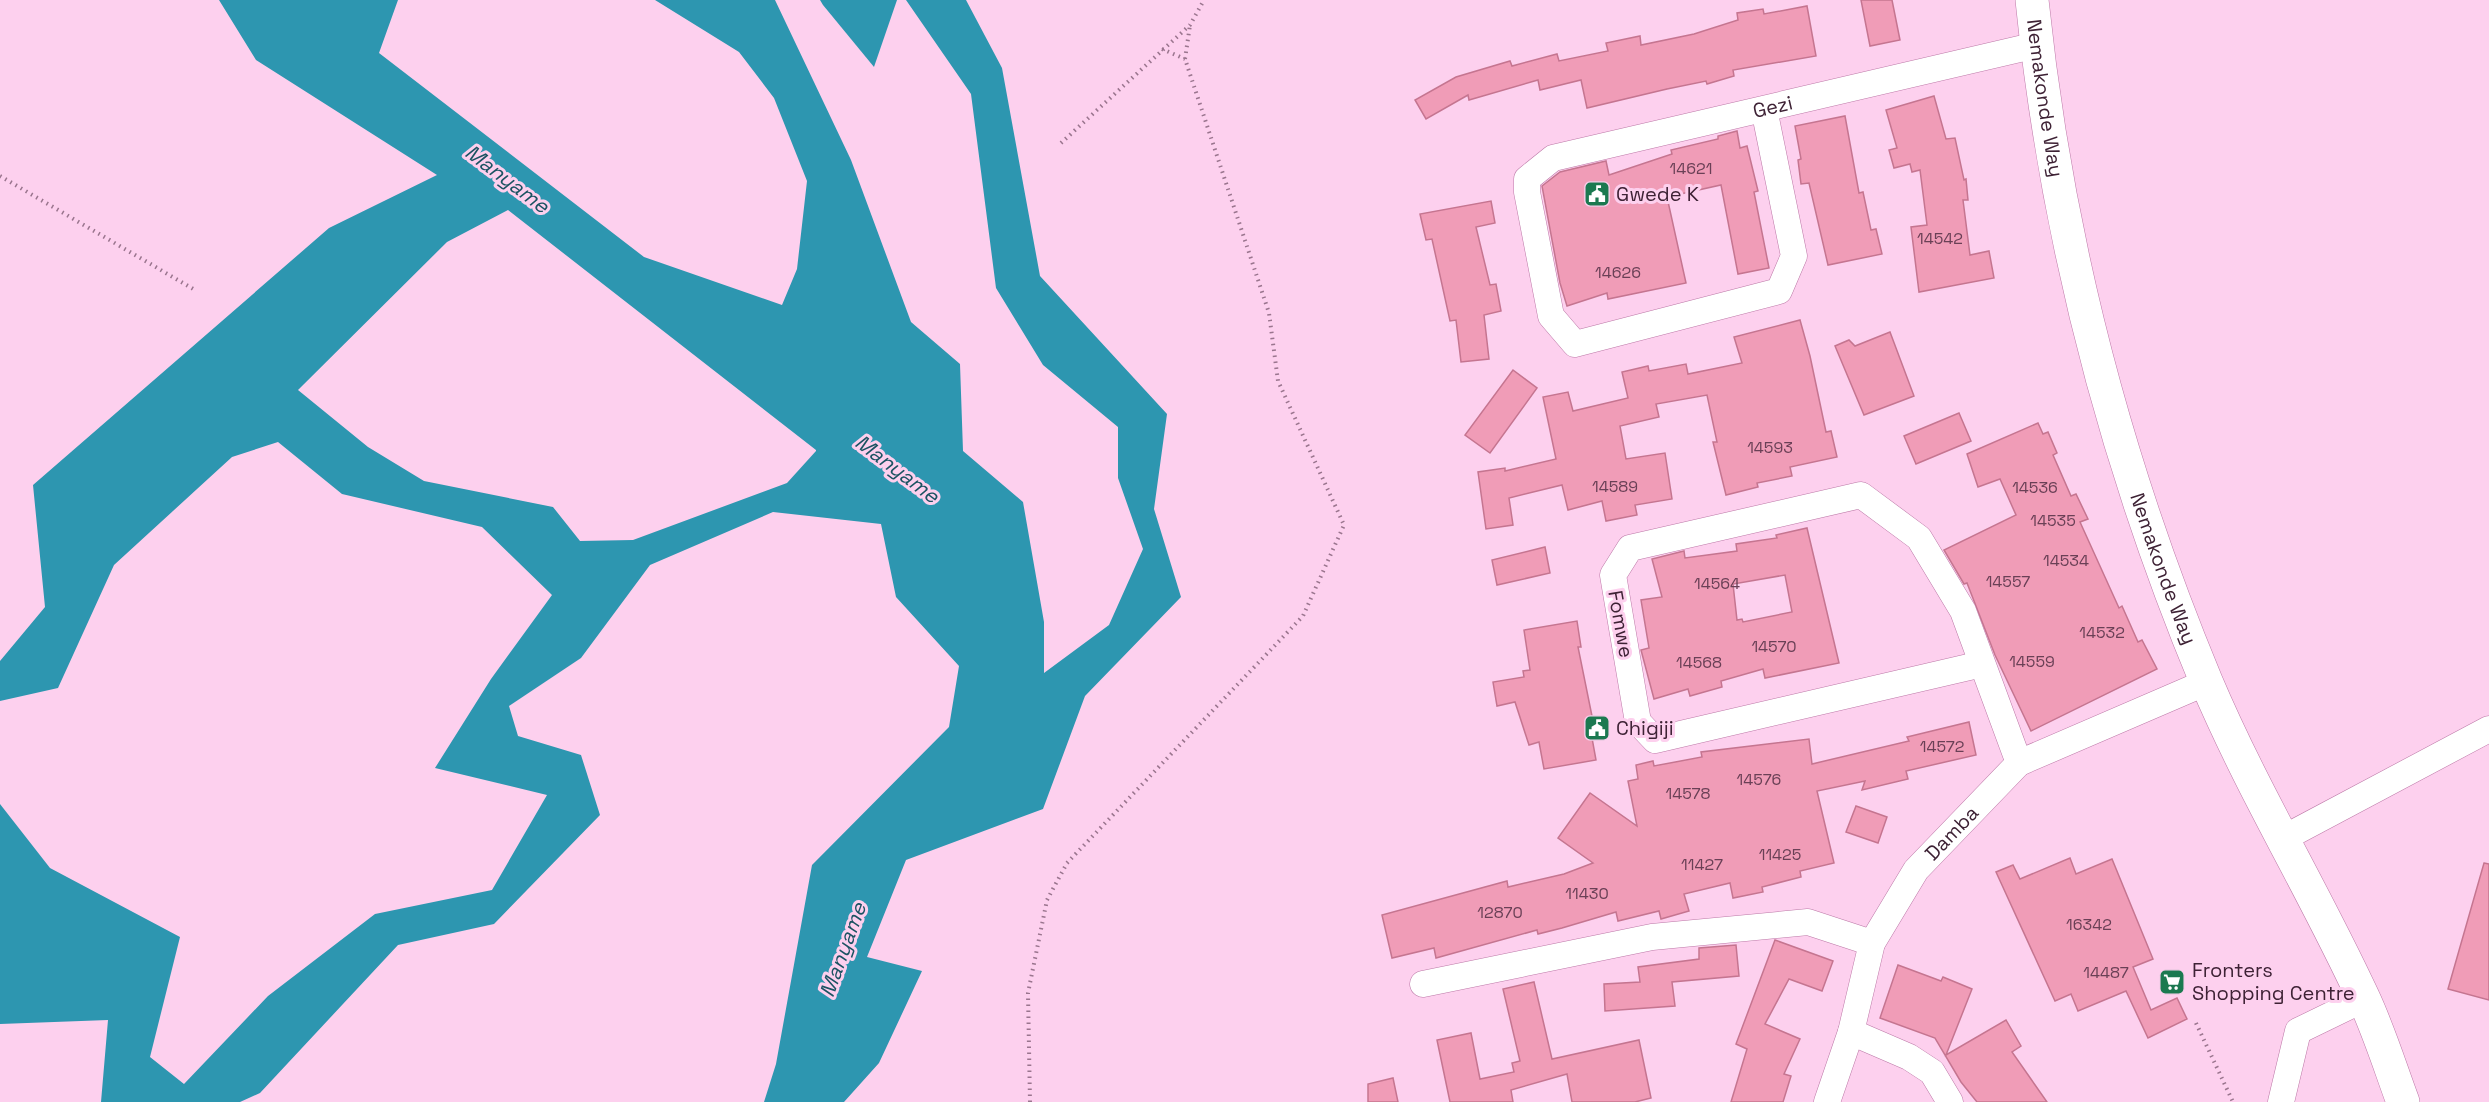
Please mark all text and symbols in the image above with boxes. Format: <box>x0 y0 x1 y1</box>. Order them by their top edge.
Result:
street label: Nemakonde Way <box>2021 18 2070 179</box>
street label: Gezi <box>1750 90 1795 124</box>
water label: Manyame <box>460 138 556 220</box>
house number: 14621 <box>1670 158 1712 179</box>
public building icon: Gwede K <box>1582 179 1612 209</box>
place label: Gwede K <box>1616 181 1699 207</box>
house number: 14542 <box>1917 228 1963 249</box>
house number: 14626 <box>1595 262 1641 283</box>
water label: Manyame <box>850 428 946 510</box>
house number: 14593 <box>1747 437 1793 458</box>
house number: 14589 <box>1592 476 1638 497</box>
house number: 14536 <box>2012 477 2058 498</box>
street label: Nemakonde Way <box>2124 489 2203 648</box>
house number: 14535 <box>2030 510 2076 531</box>
house number: 14534 <box>2043 550 2089 571</box>
house number: 14557 <box>1986 571 2030 592</box>
house number: 14564 <box>1694 573 1740 594</box>
street label: Fomwe <box>1602 588 1640 660</box>
house number: 14532 <box>2079 622 2125 643</box>
house number: 14570 <box>1751 636 1797 657</box>
house number: 14559 <box>2009 651 2055 672</box>
house number: 14568 <box>1676 652 1722 673</box>
public building icon: Chigiji <box>1582 713 1612 743</box>
place label: Chigiji <box>1616 715 1674 741</box>
house number: 14572 <box>1920 736 1964 757</box>
house number: 14576 <box>1737 769 1781 790</box>
house number: 14578 <box>1665 783 1711 804</box>
street label: Damba <box>1919 800 1984 866</box>
house number: 11425 <box>1759 844 1801 865</box>
house number: 11427 <box>1681 854 1723 875</box>
house number: 11430 <box>1565 883 1609 904</box>
water label: Manyame <box>813 898 873 1001</box>
house number: 12870 <box>1477 902 1523 923</box>
house number: 16342 <box>2066 914 2112 935</box>
place label: Fronters Shopping Centre <box>2192 957 2355 1006</box>
house number: 14487 <box>2083 962 2129 983</box>
supermarket icon: Fronters Shopping Centre <box>2157 967 2187 997</box>

